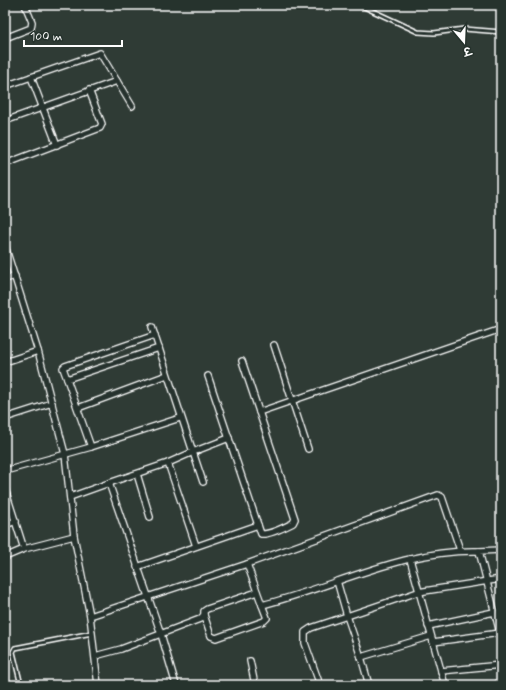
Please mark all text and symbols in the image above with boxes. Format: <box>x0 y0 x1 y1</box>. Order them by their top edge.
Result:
scale bar <box>24 22 122 48</box>
north arrow <box>444 22 484 62</box>
text: 100 m <box>30 29 62 45</box>
text: उ <box>460 42 474 59</box>

